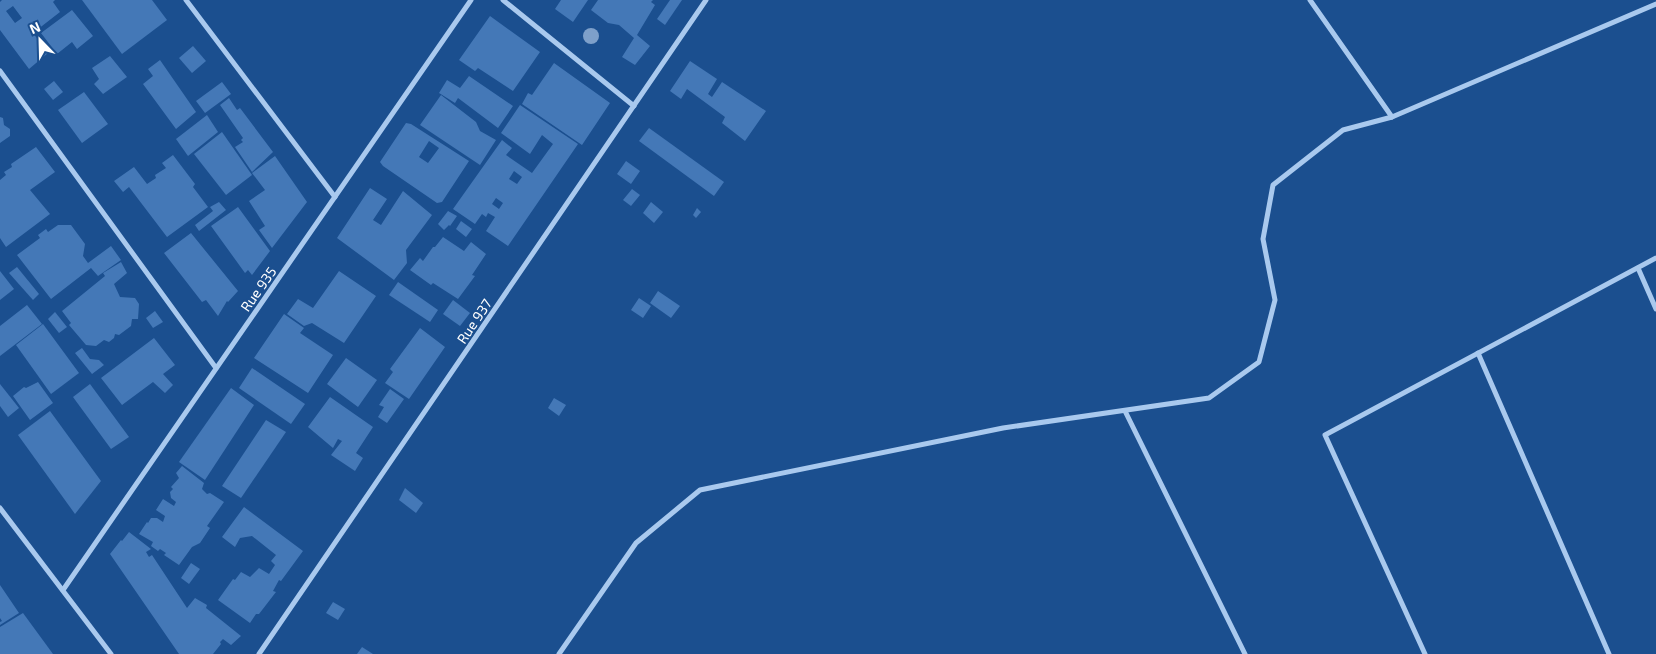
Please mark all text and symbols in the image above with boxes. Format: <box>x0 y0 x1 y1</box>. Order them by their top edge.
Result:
north arrow <box>15 15 65 65</box>
text: N <box>27 18 43 37</box>
street label: Rue 935 <box>237 263 279 315</box>
street label: Rue 937 <box>453 295 495 347</box>

